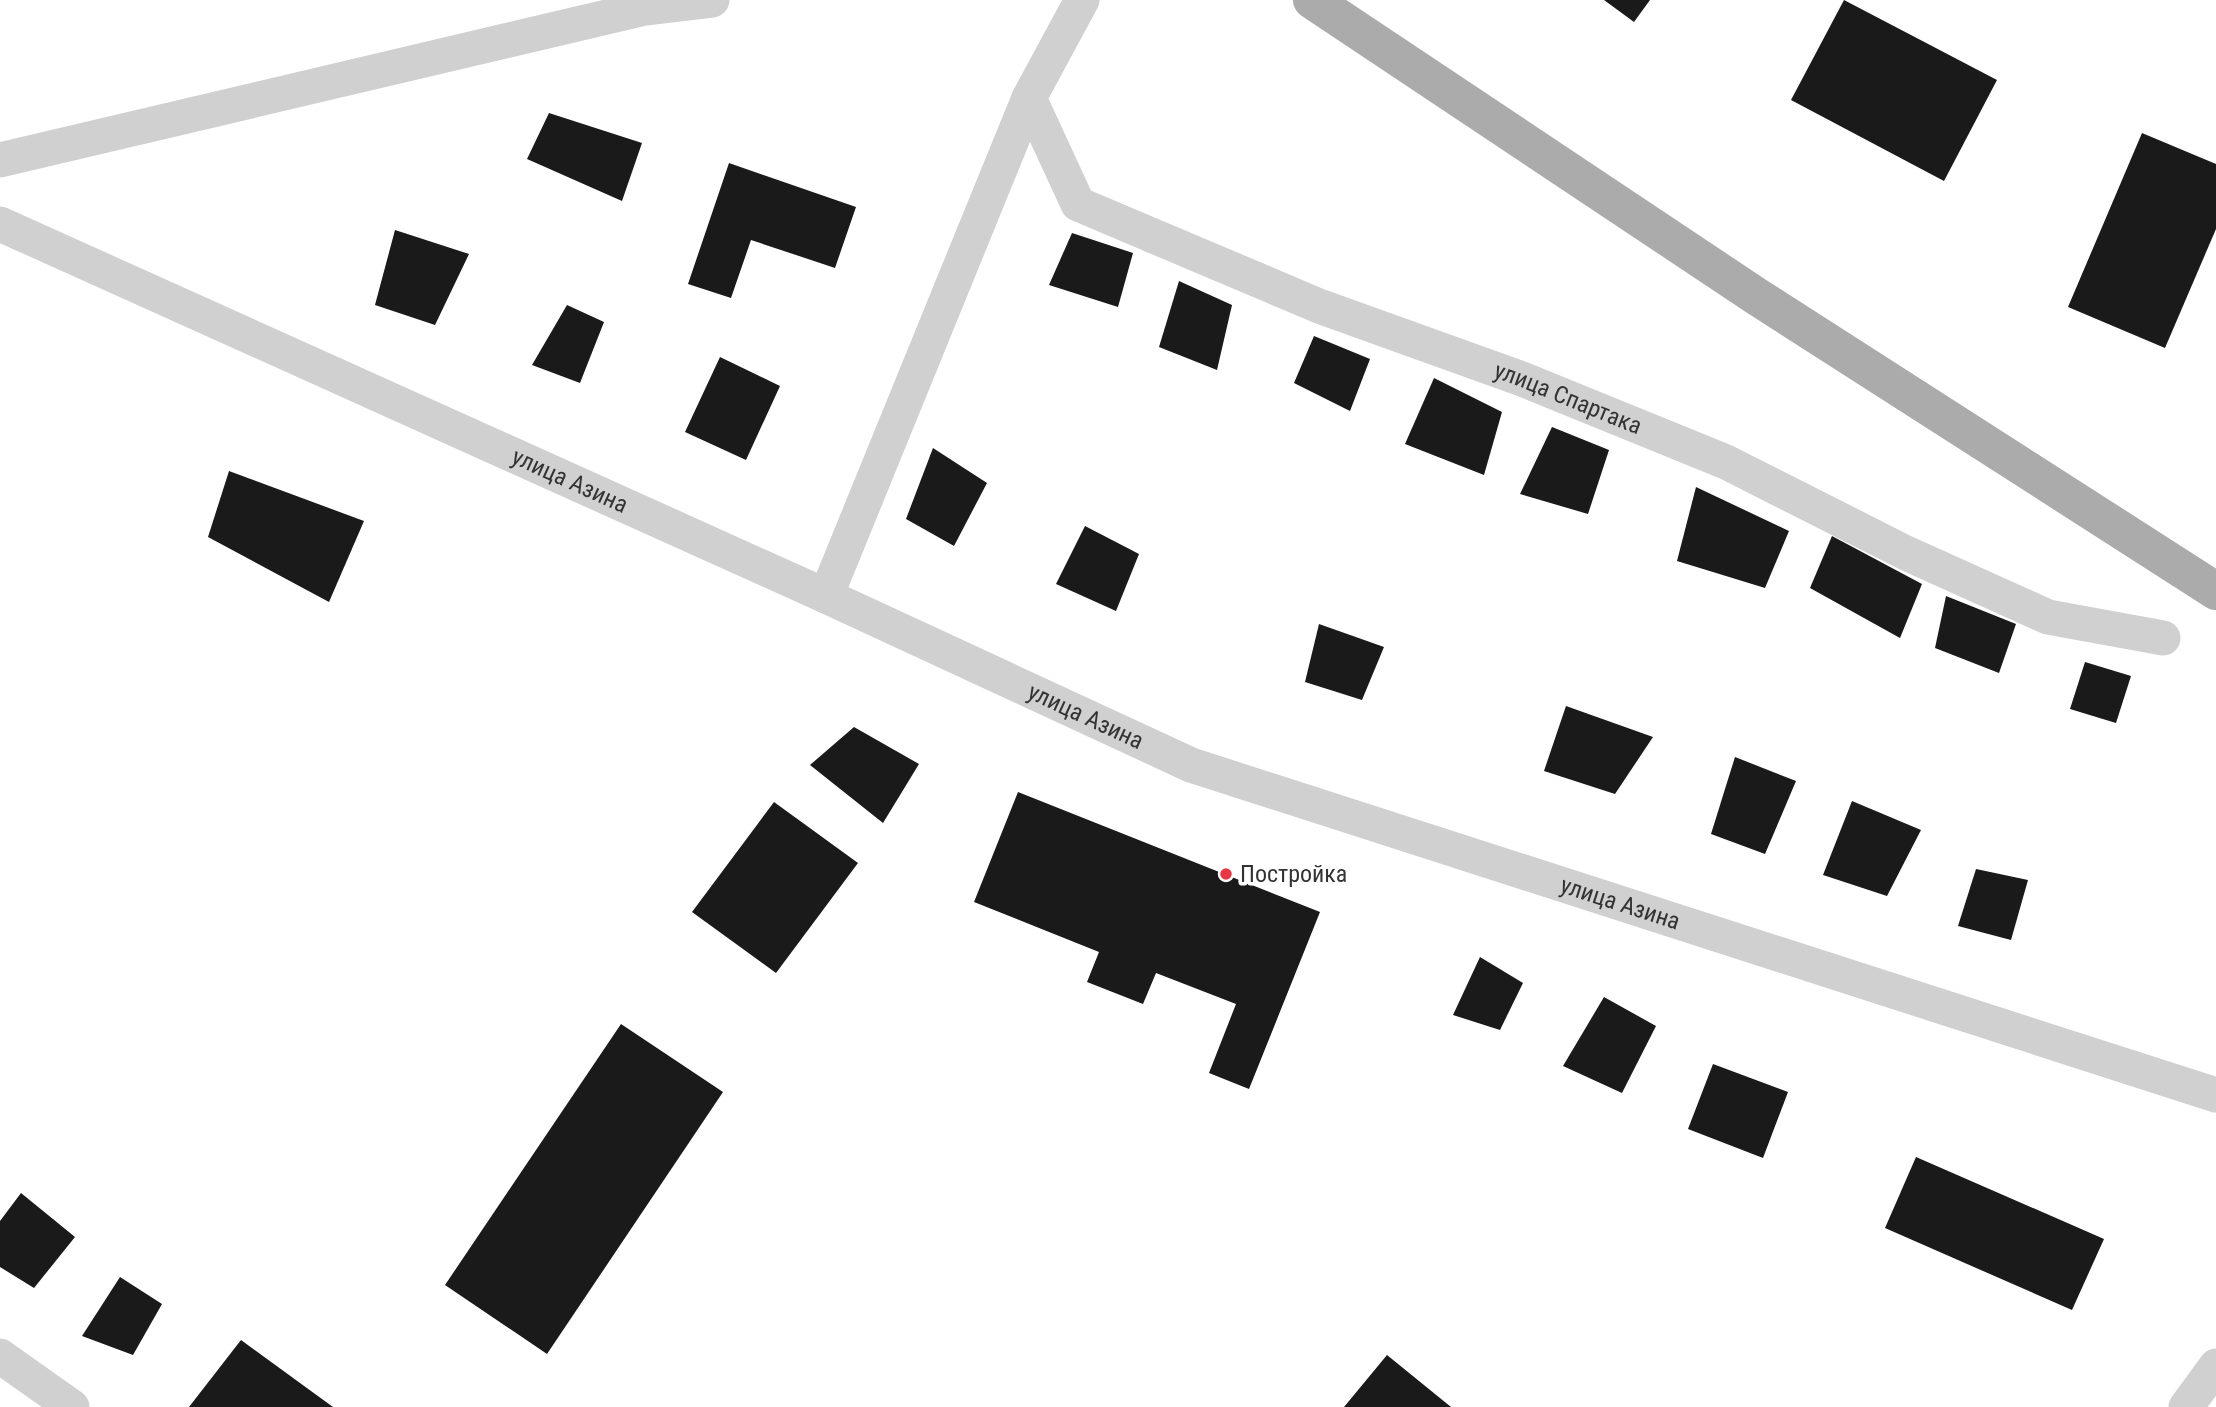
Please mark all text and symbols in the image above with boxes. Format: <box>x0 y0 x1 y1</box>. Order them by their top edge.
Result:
street label: улица Спартака <box>1491 356 1646 440</box>
street label: улица Азина <box>508 442 632 519</box>
street label: улица Азина <box>1023 677 1148 755</box>
place label: Постройка <box>1240 860 1347 888</box>
marker: Постройка <box>1218 866 1234 882</box>
street label: улица Азина <box>1557 871 1684 936</box>

